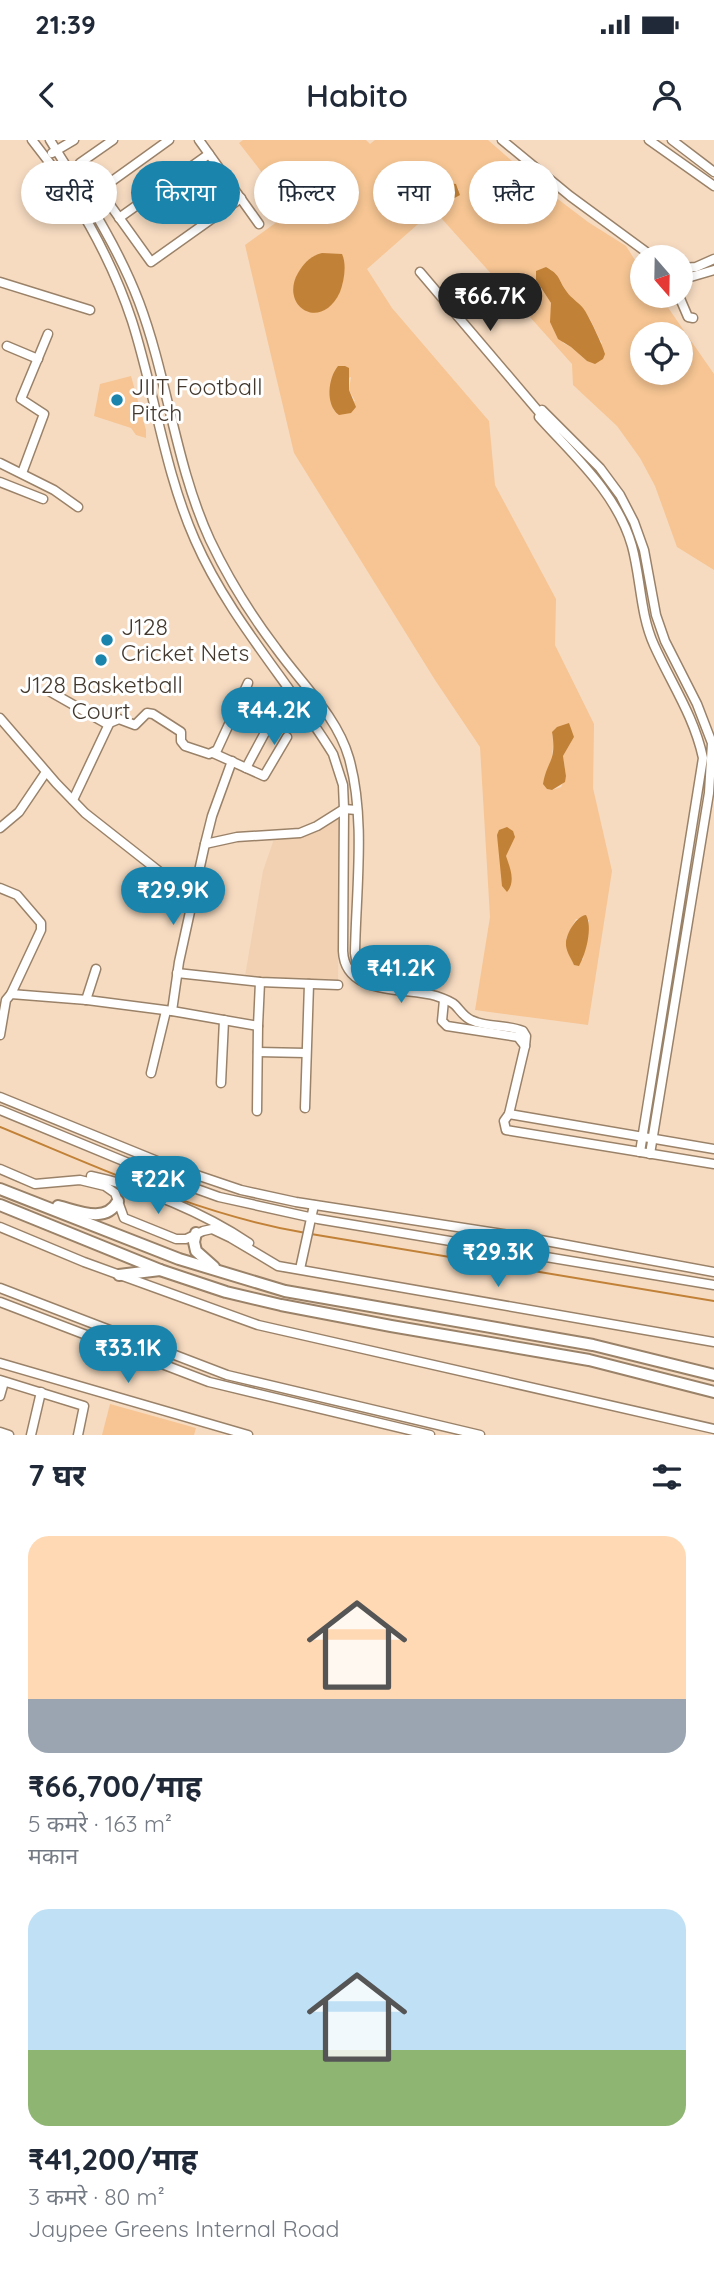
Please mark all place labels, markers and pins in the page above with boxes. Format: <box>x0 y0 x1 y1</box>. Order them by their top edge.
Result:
pin: ₹66.7K <box>433 274 547 333</box>
place label: JIIT Football Pitch <box>131 372 263 427</box>
marker: JIIT Football Pitch <box>109 392 125 408</box>
place label: J128 Cricket Nets <box>121 612 249 667</box>
marker: J128 Cricket Nets <box>99 632 115 648</box>
marker: J128 Basketball Court <box>93 652 109 668</box>
place label: J128 Basketball Court <box>19 670 183 725</box>
pin: ₹44.2K <box>217 688 331 747</box>
pin: ₹29.9K <box>116 868 230 927</box>
pin: ₹41.2K <box>344 946 458 1005</box>
pin: ₹22K <box>117 1156 199 1216</box>
pin: ₹29.3K <box>441 1230 555 1289</box>
pin: ₹33.1K <box>71 1326 185 1385</box>

